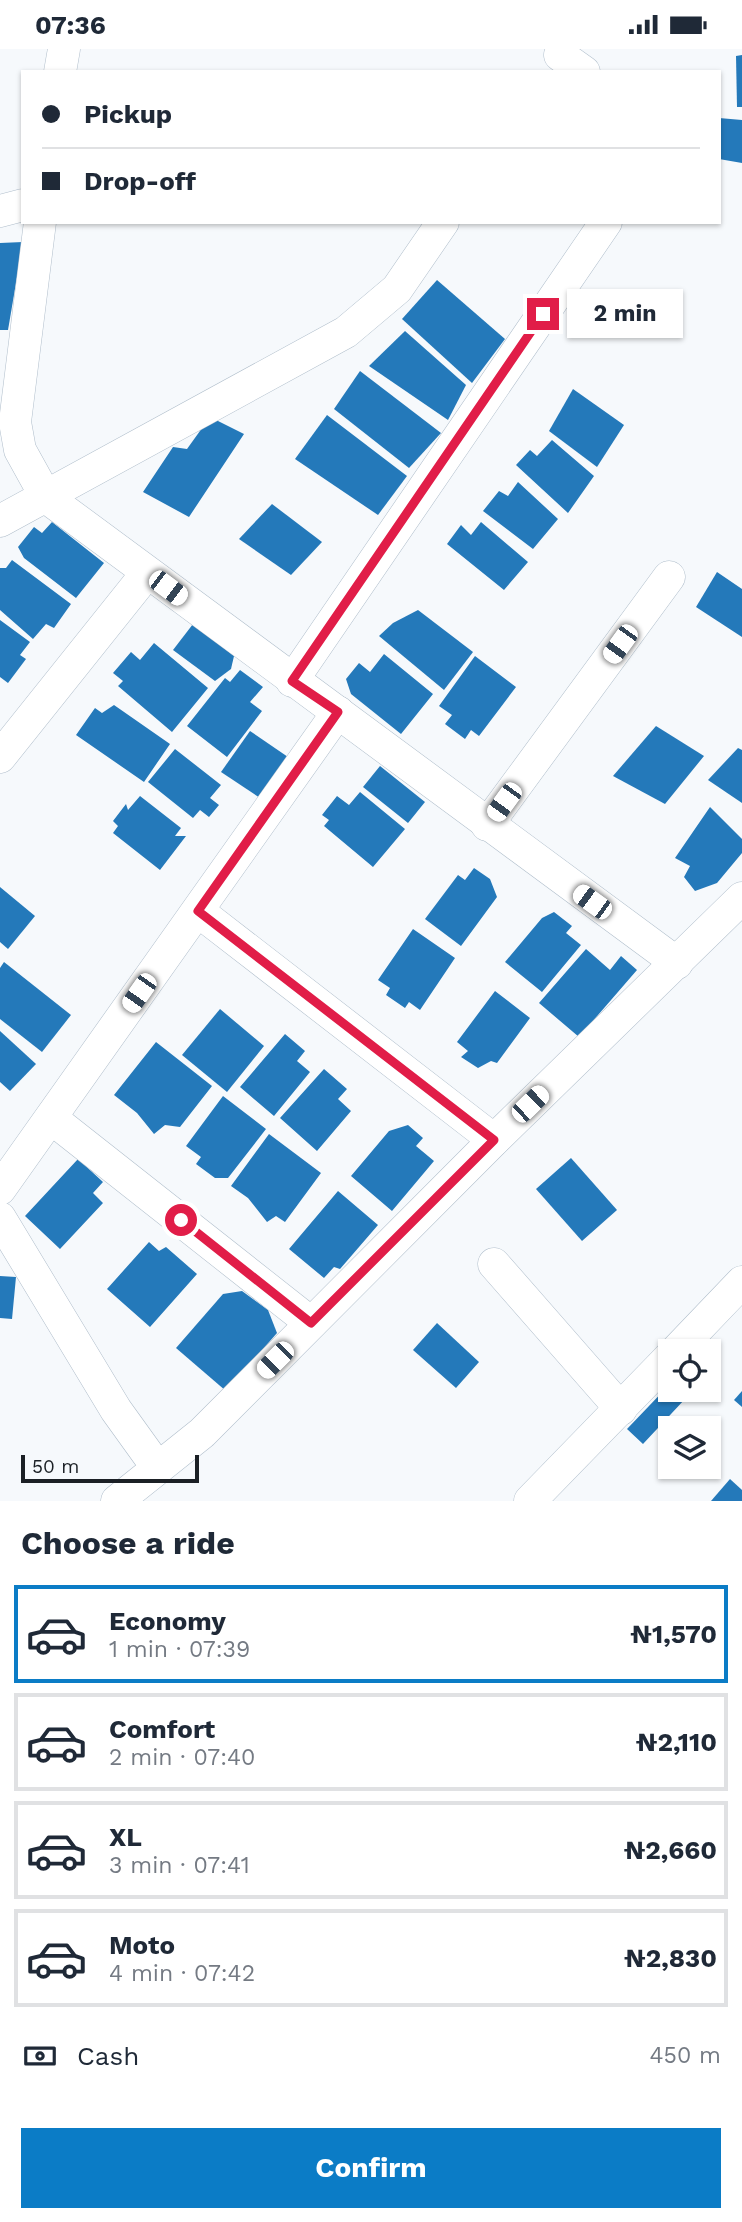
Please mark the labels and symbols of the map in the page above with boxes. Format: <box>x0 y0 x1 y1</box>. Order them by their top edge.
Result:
callout: 2 min <box>568 289 683 339</box>
route end <box>527 298 559 330</box>
car <box>145 567 192 609</box>
car <box>600 621 641 667</box>
car <box>484 779 525 825</box>
car <box>569 881 616 923</box>
car <box>119 970 160 1016</box>
car <box>508 1082 553 1126</box>
route start <box>165 1204 197 1236</box>
car <box>253 1338 298 1382</box>
scale bar <box>21 1452 200 1484</box>

